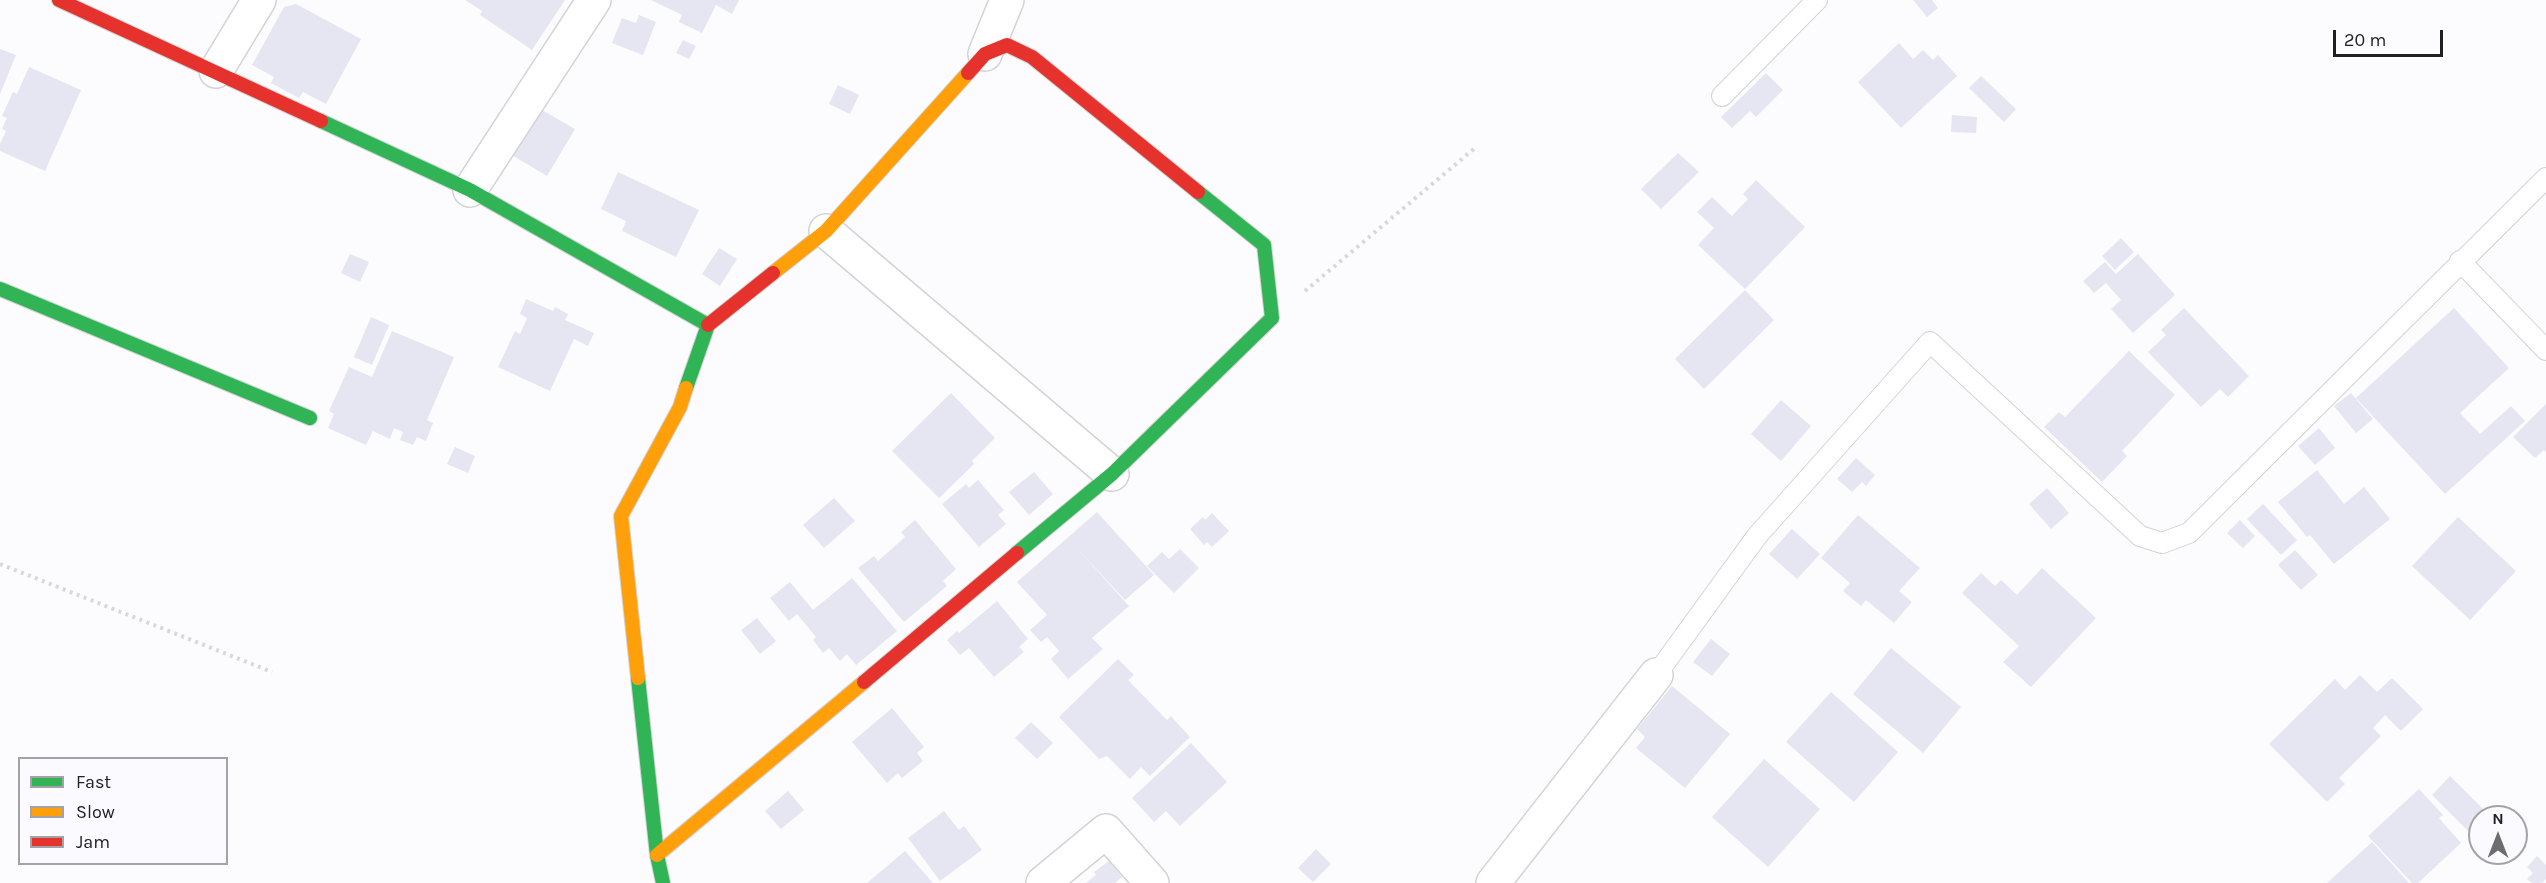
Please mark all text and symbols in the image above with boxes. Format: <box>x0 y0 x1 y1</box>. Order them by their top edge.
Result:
scale bar <box>2336 18 2446 56</box>
text: 20 m <box>2344 29 2386 51</box>
legend <box>18 757 228 865</box>
text: Fast <box>76 771 111 793</box>
text: Slow <box>76 801 115 823</box>
north arrow <box>2468 805 2528 865</box>
text: N <box>2492 809 2504 828</box>
text: Jam <box>76 831 110 853</box>

